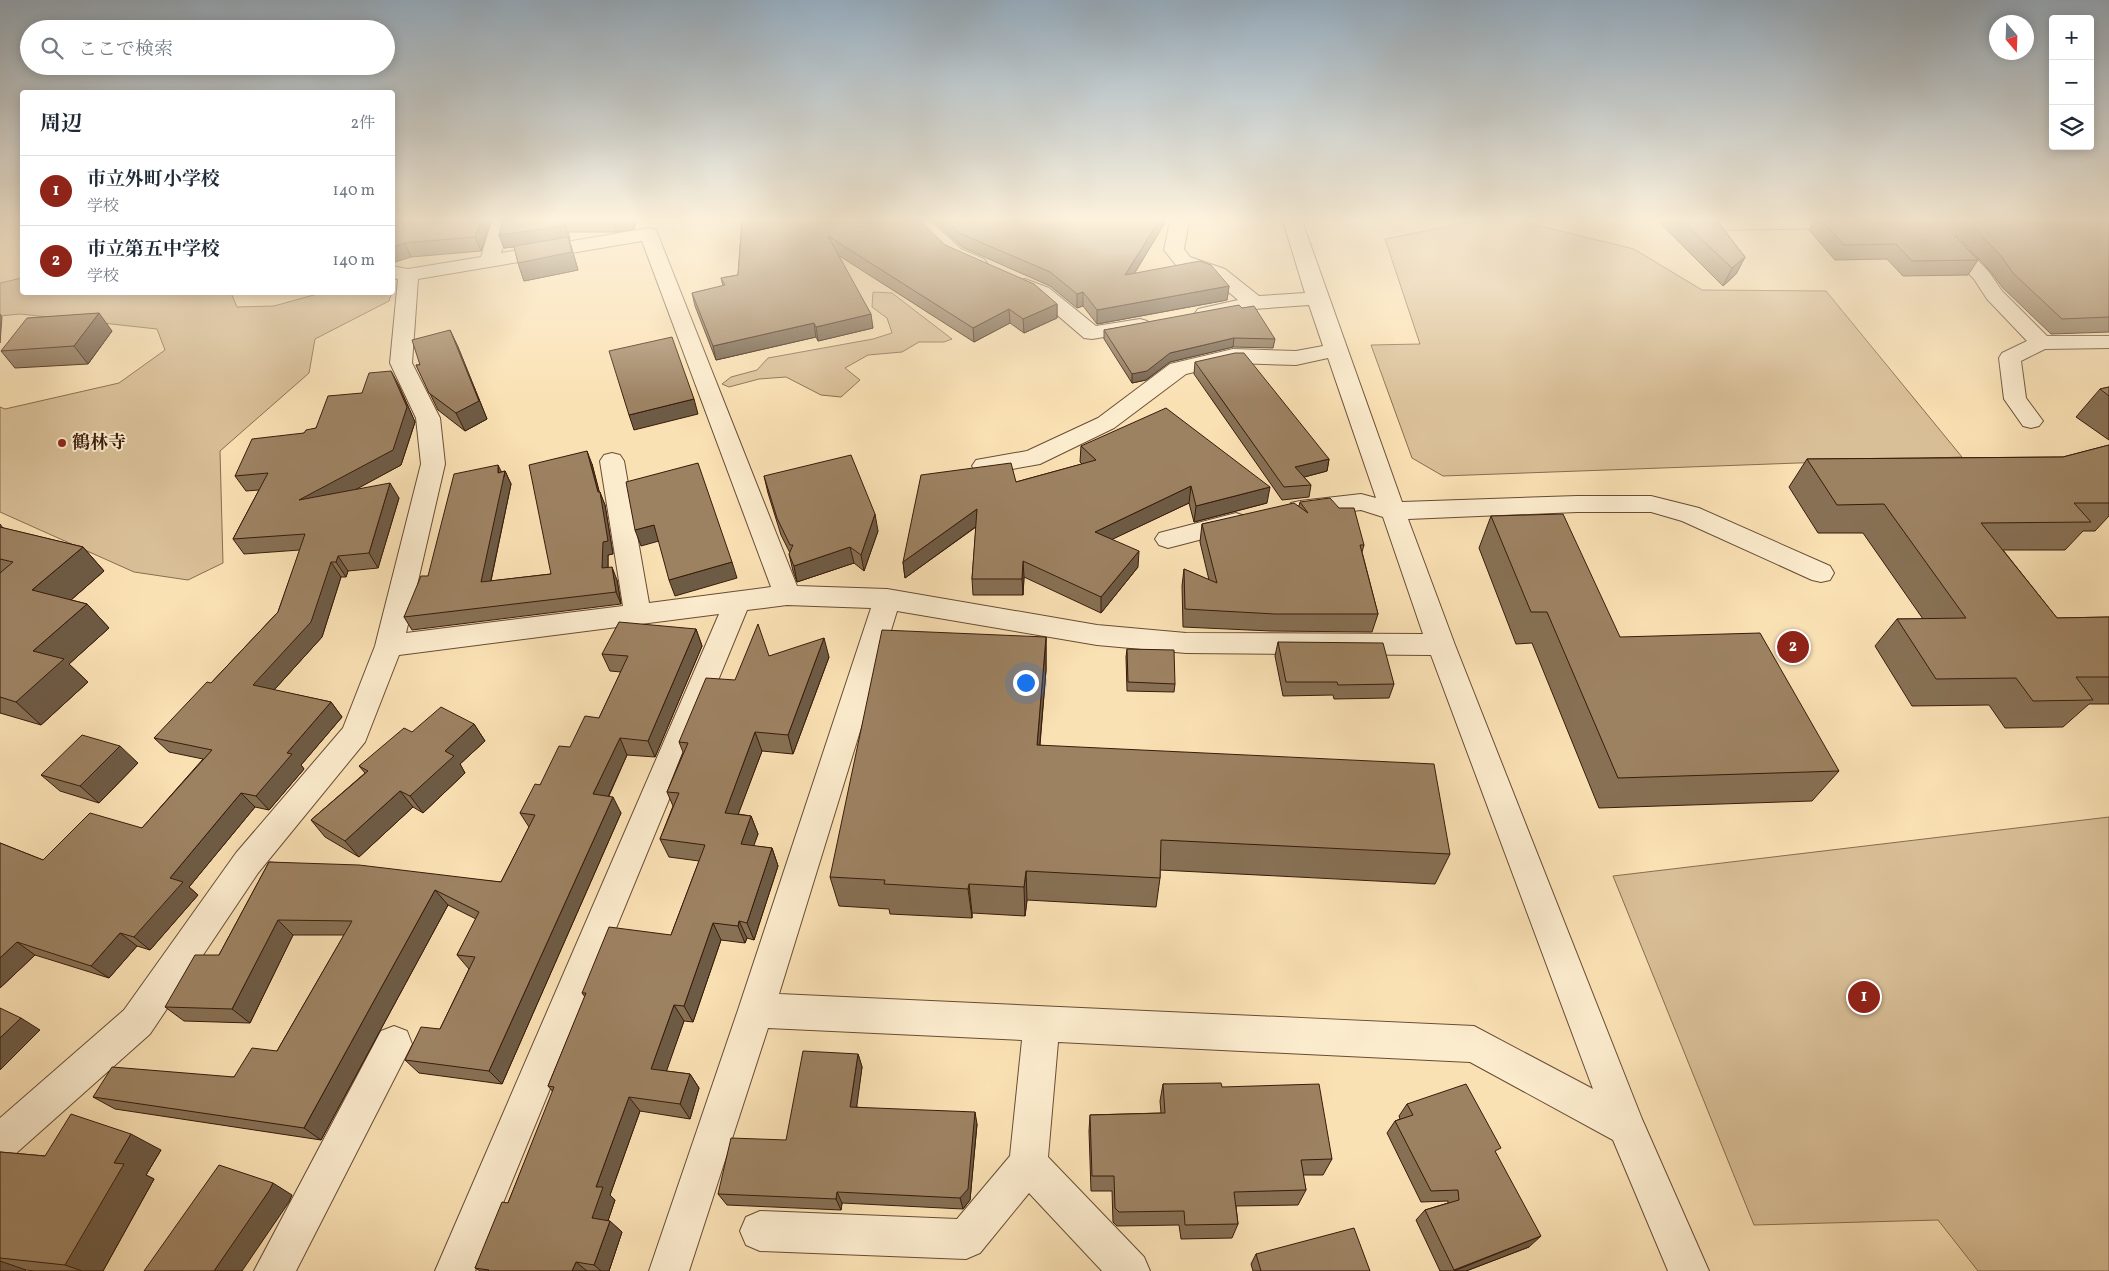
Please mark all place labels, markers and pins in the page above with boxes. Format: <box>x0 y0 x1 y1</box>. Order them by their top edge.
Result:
place label: 鶴林寺 <box>72 431 126 456</box>
marker: 鶴林寺 <box>56 437 68 449</box>
pin: 2 <box>1777 628 1809 666</box>
pin: 1 <box>1848 978 1880 1016</box>

